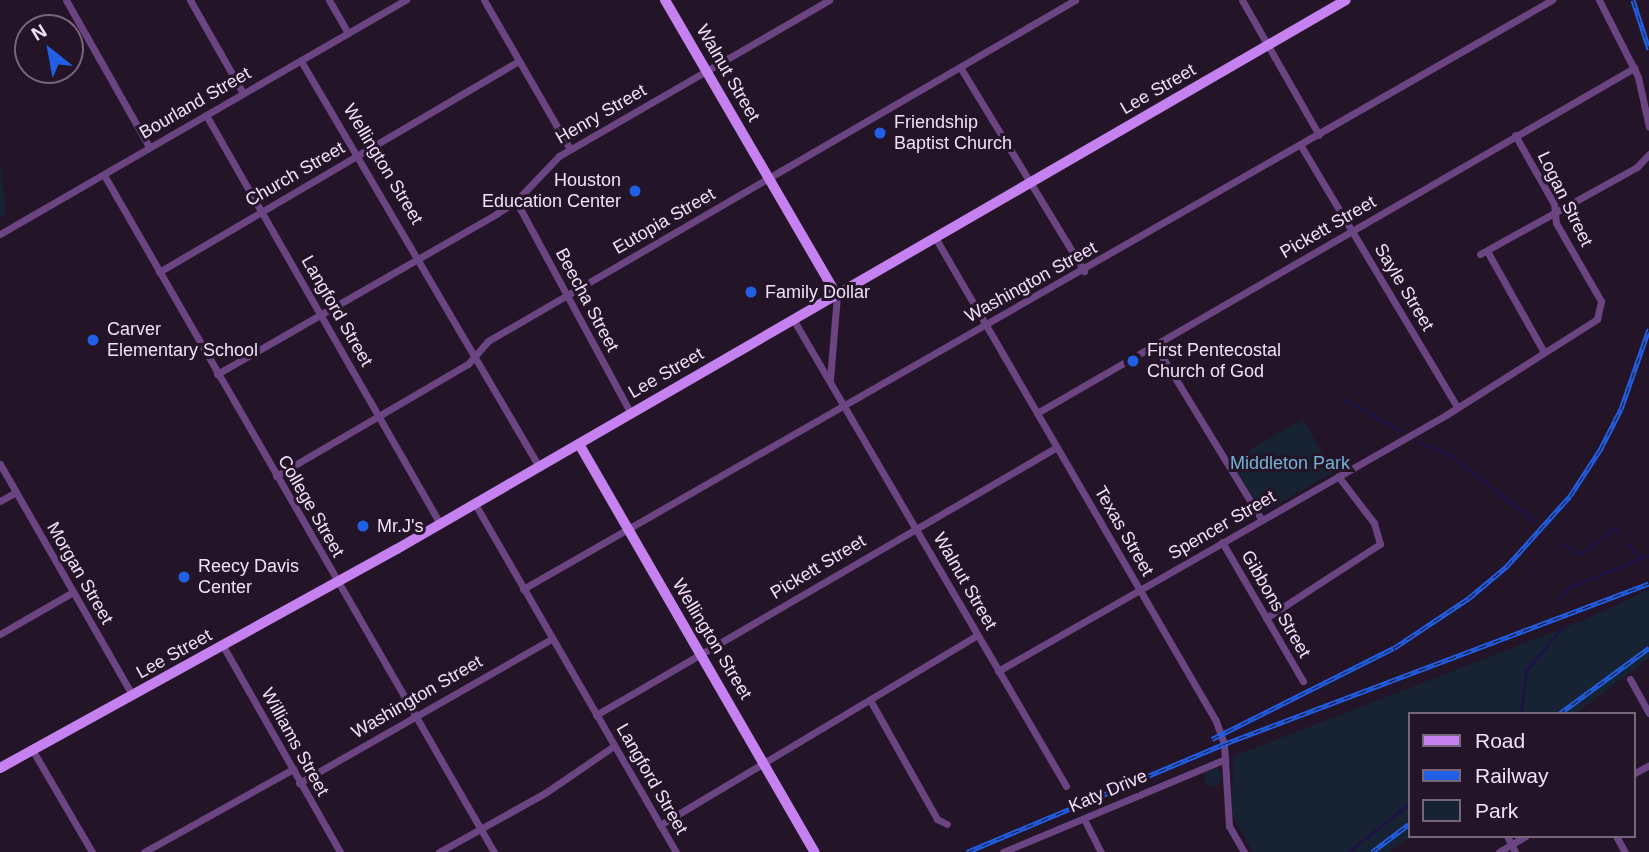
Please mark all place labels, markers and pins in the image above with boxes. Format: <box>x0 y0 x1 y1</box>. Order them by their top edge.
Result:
place label: Friendship Baptist Church <box>894 112 1012 154</box>
marker: Friendship Baptist Church <box>872 125 888 141</box>
place label: Houston Education Center <box>482 170 621 212</box>
marker: Houston Education Center <box>627 183 643 199</box>
place label: Family Dollar <box>765 281 870 303</box>
marker: Family Dollar <box>743 284 759 300</box>
place label: Carver Elementary School <box>107 319 258 362</box>
marker: Carver Elementary School <box>85 332 101 348</box>
place label: First Pentecostal Church of God <box>1147 340 1281 382</box>
marker: First Pentecostal Church of God <box>1125 353 1141 369</box>
place label: Mr.J's <box>377 515 423 537</box>
marker: Mr.J's <box>355 518 371 534</box>
place label: Reecy Davis Center <box>198 556 299 598</box>
marker: Reecy Davis Center <box>176 569 192 585</box>

